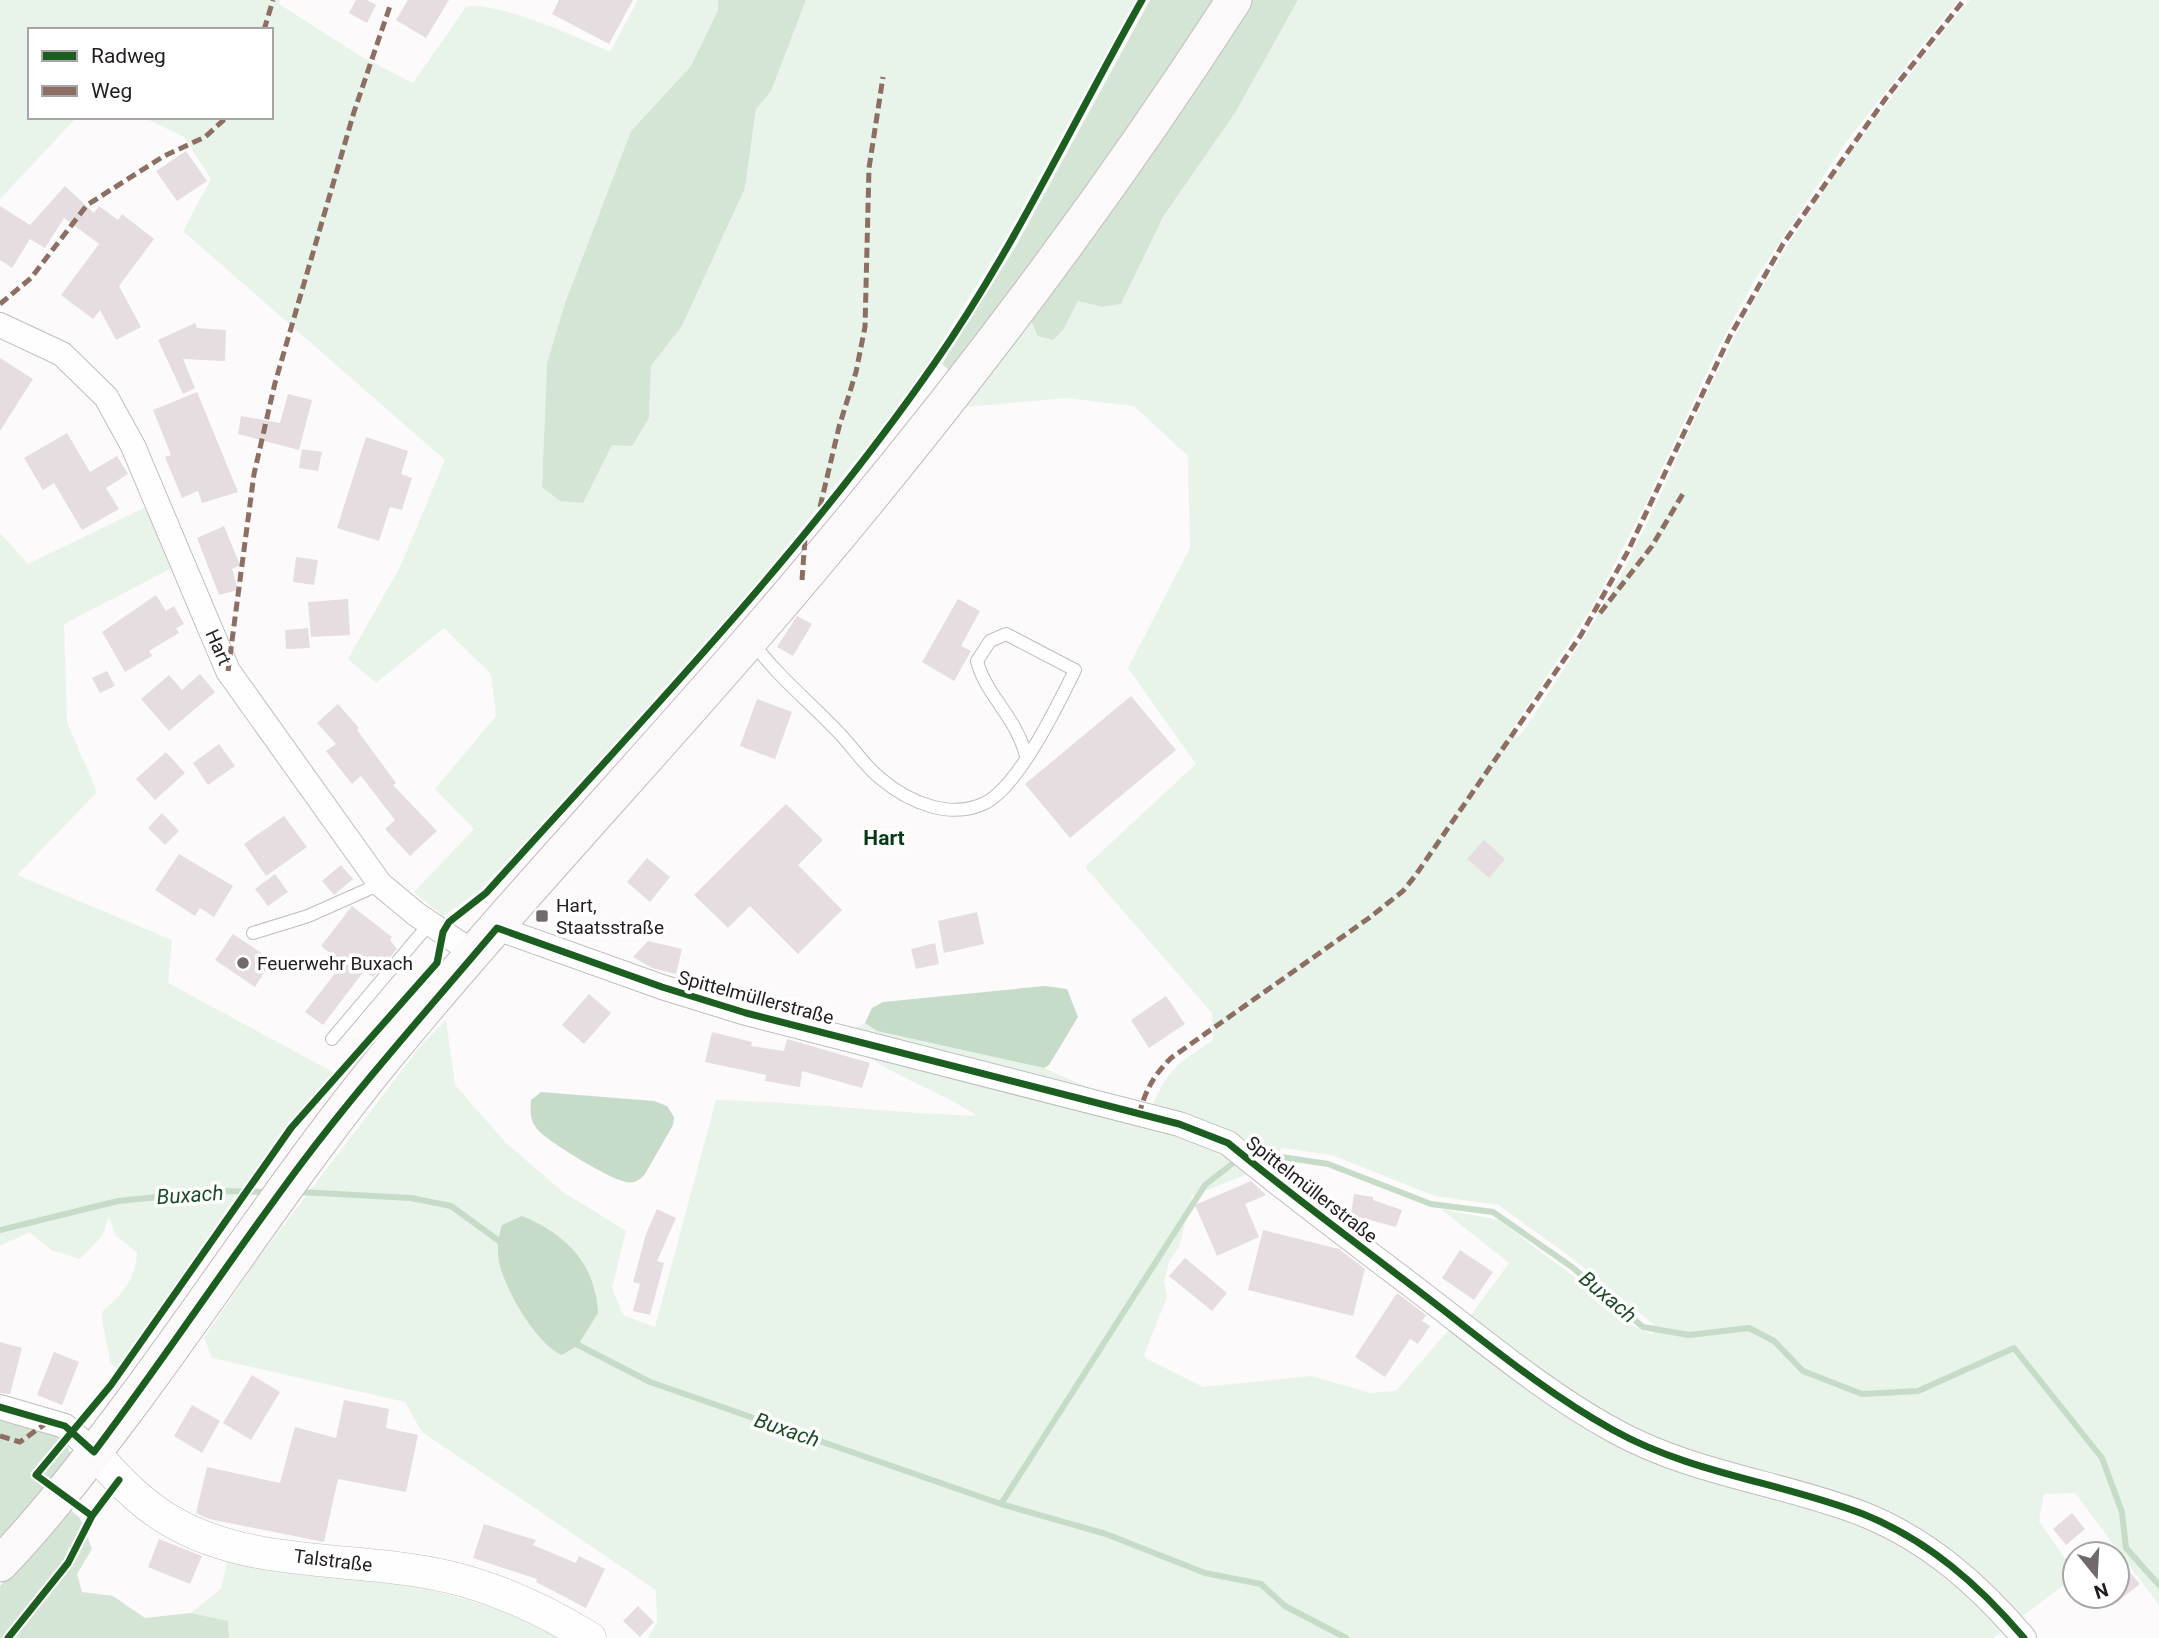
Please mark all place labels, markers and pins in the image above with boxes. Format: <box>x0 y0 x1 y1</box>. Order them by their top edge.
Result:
place label: Hart, Staatsstraße <box>556 894 664 939</box>
marker: Hart, Staatsstraße <box>534 908 550 924</box>
place label: Feuerwehr Buxach <box>257 952 413 975</box>
marker: Feuerwehr Buxach <box>235 955 251 971</box>

